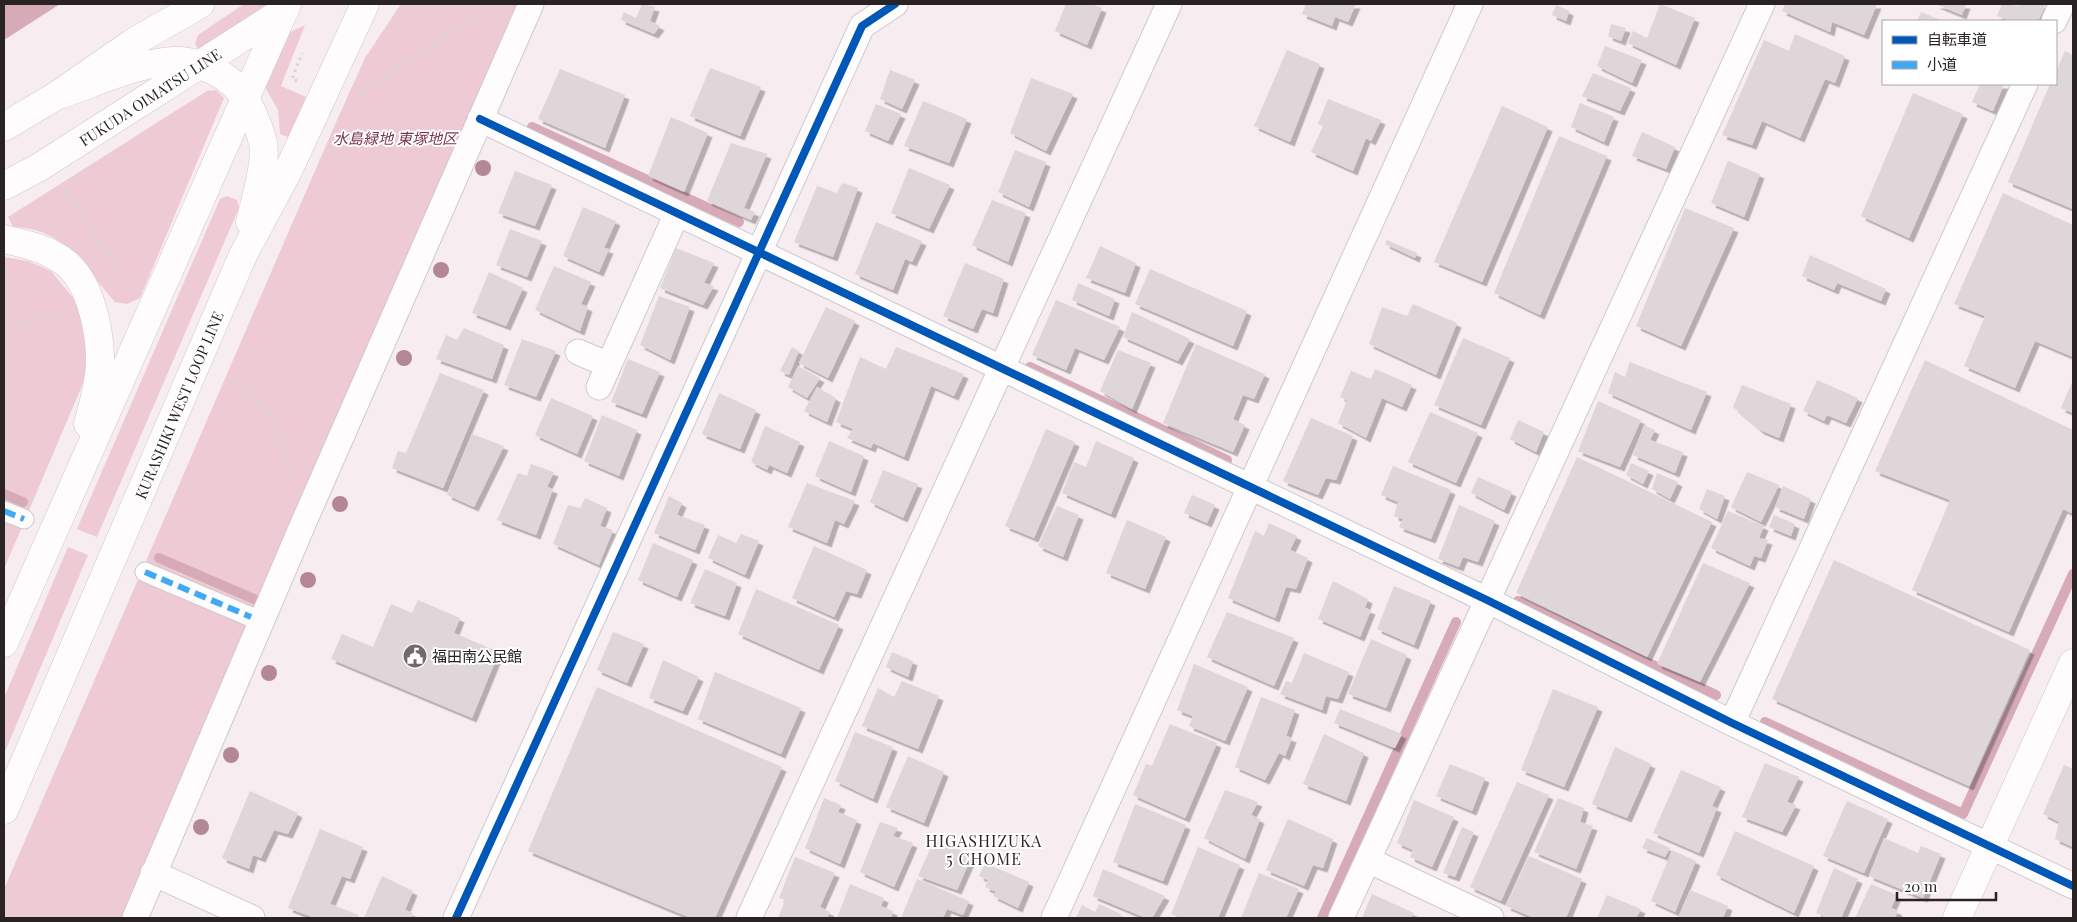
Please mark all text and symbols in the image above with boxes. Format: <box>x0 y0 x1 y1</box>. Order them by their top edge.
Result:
legend <box>1882 20 2057 85</box>
text: 自転車道 <box>1927 29 1987 49</box>
street label: FUKUDA OIMATSU LINE <box>75 44 225 150</box>
text: 小道 <box>1927 54 1957 74</box>
park label: 水島緑地 東塚地区 <box>333 128 459 148</box>
street label: KURASHIKI WEST LOOP LINE <box>130 308 228 502</box>
public building icon: 福田南公民館 <box>402 643 428 669</box>
place label: 福田南公民館 <box>432 646 522 666</box>
district label: HIGASHIZUKA 5 CHOME <box>926 830 1042 869</box>
scale bar <box>1897 870 1996 902</box>
text: 20 m <box>1904 876 1938 896</box>

